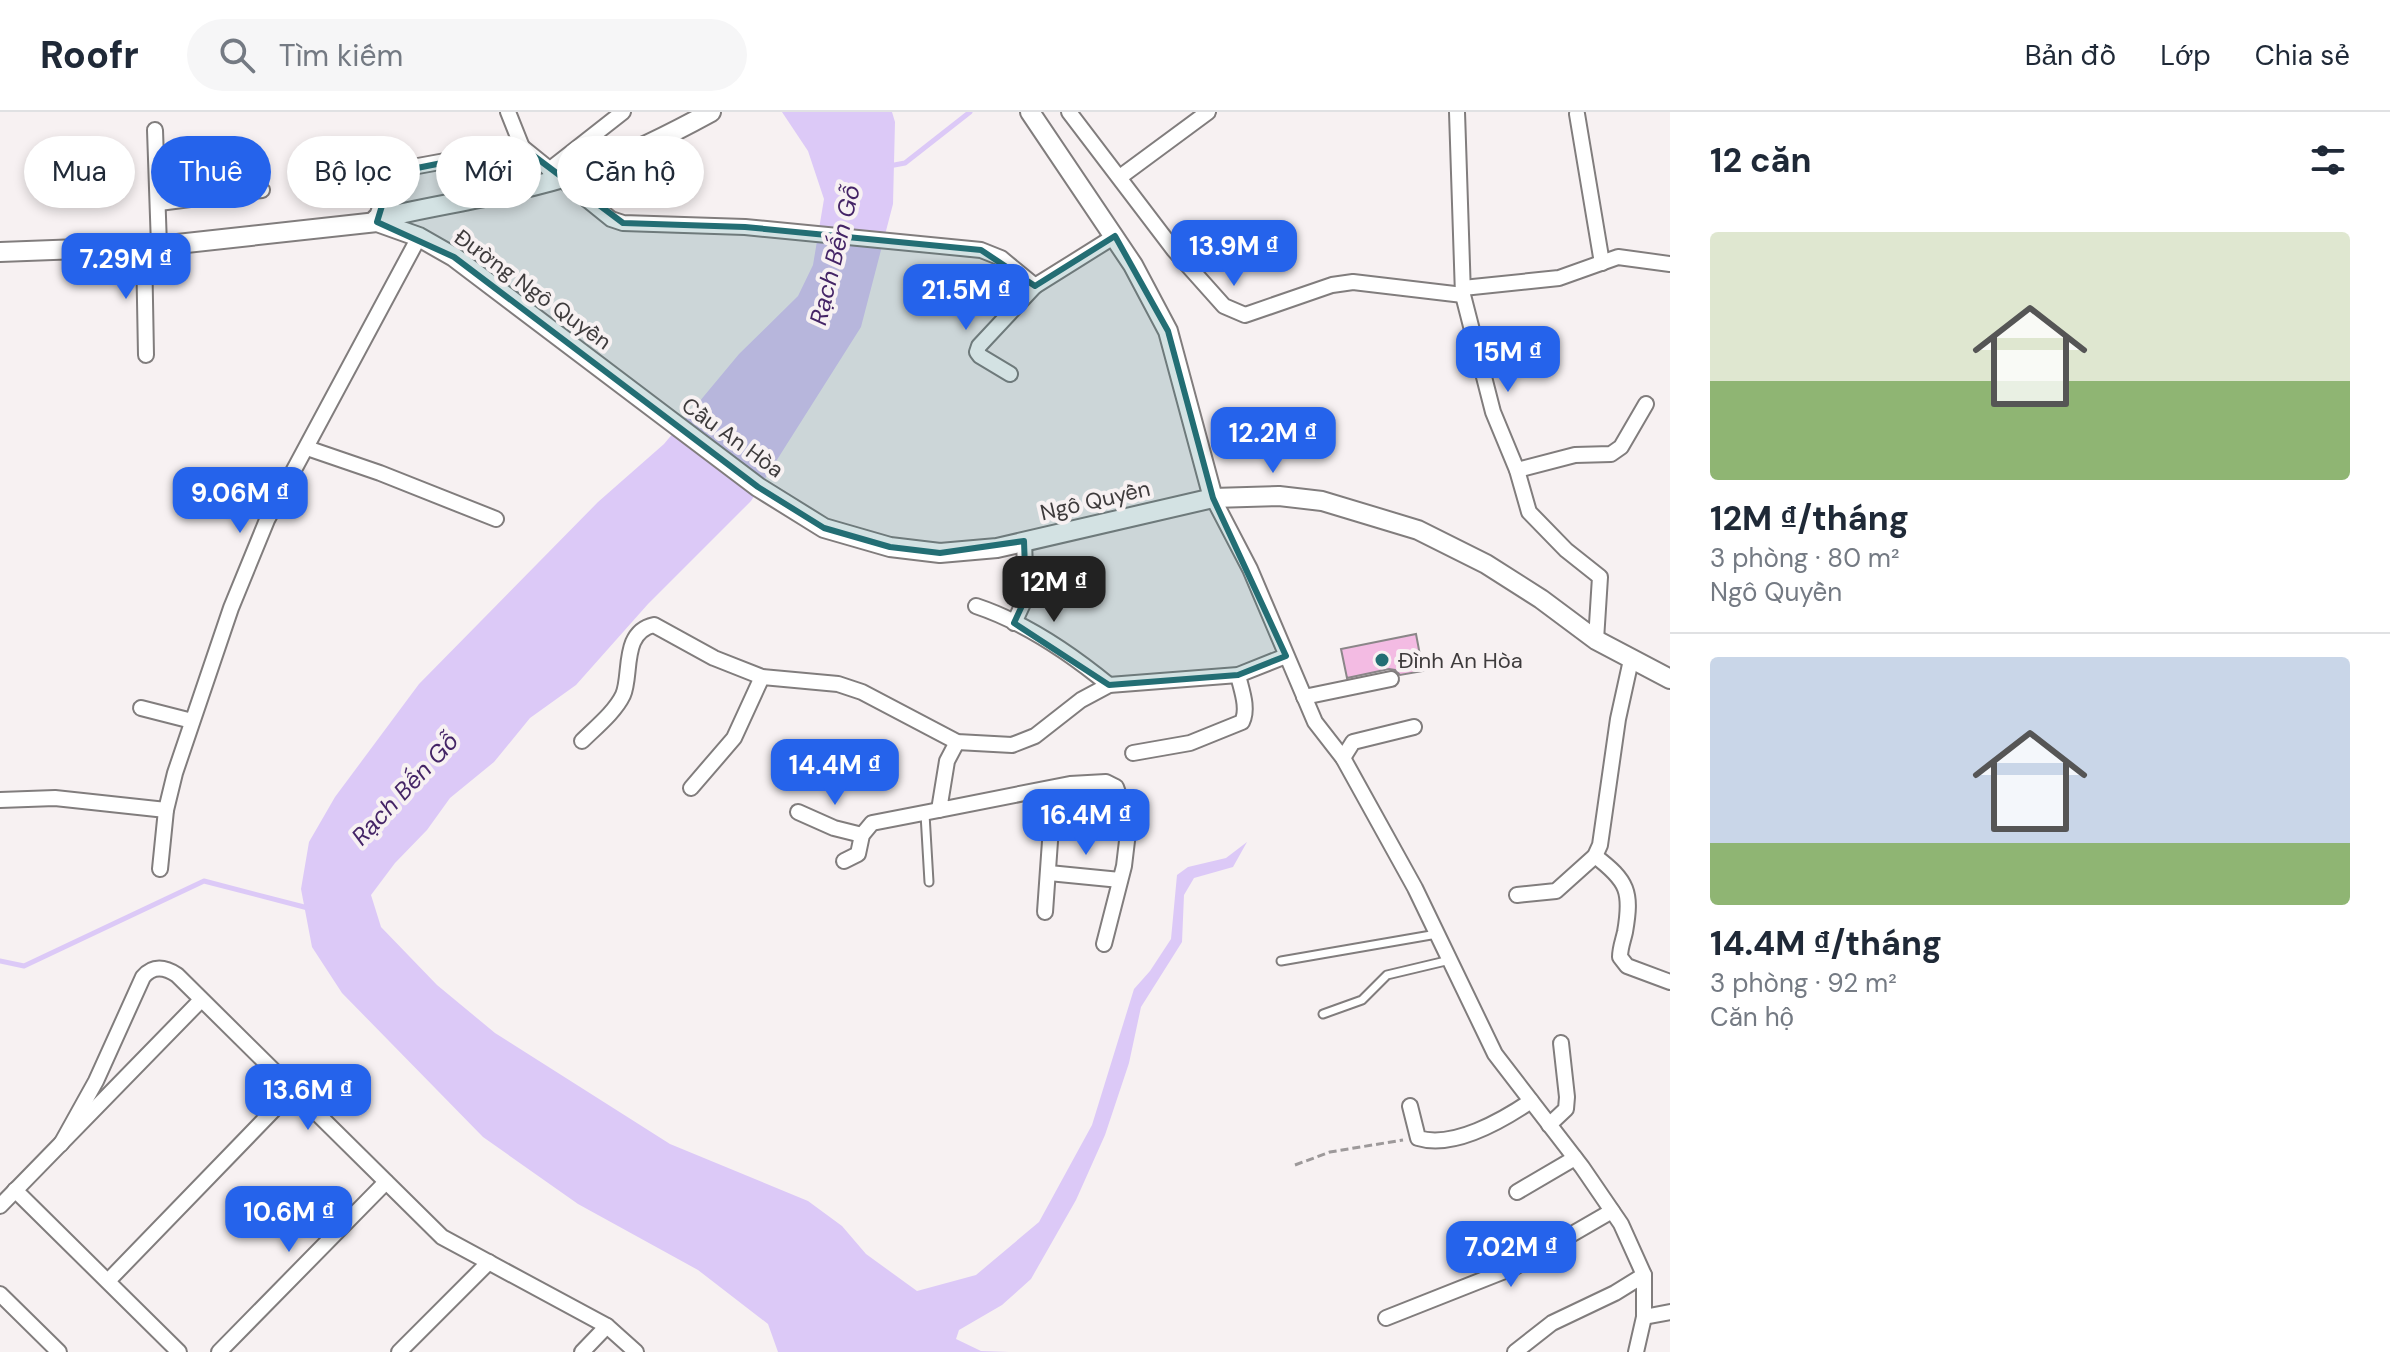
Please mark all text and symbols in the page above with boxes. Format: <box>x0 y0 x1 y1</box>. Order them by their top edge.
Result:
search box <box>187 19 747 91</box>
text: Roofr <box>40 30 139 80</box>
icon: search <box>215 33 259 77</box>
text: Tìm kiếm <box>279 36 403 75</box>
text: Bản đồ <box>2025 37 2116 74</box>
text: Lớp <box>2160 37 2211 74</box>
text: Chia sẻ <box>2255 37 2350 74</box>
chip: Mua <box>24 136 135 208</box>
chip: Thuê <box>151 136 271 208</box>
chip: Bộ lọc <box>287 136 420 208</box>
chip: Mới <box>436 136 541 208</box>
chip: Căn hộ <box>557 136 704 208</box>
text: 12 căn <box>1710 138 1812 183</box>
icon: filters <box>2306 138 2350 182</box>
water label: Rạch Bến Gỗ <box>802 182 867 328</box>
pin: 13.9M ₫ <box>1160 220 1308 288</box>
street label: Đường Ngô Quyền <box>448 223 617 356</box>
text: 13.9M ₫ <box>1189 229 1279 263</box>
pin: 7.29M ₫ <box>52 233 200 301</box>
text: 7.29M ₫ <box>80 242 172 276</box>
pin: 21.5M ₫ <box>892 264 1040 332</box>
text: 21.5M ₫ <box>921 273 1011 307</box>
icon: home <box>1958 284 2102 428</box>
pin: 15M ₫ <box>1452 326 1564 394</box>
text: 15M ₫ <box>1474 335 1542 369</box>
street label: Cầu An Hòa <box>676 391 789 484</box>
pin: 12.2M ₫ <box>1199 407 1347 475</box>
text: 12.2M ₫ <box>1229 416 1317 450</box>
pin: 9.06M ₫ <box>166 467 314 535</box>
street label: Ngô Quyền <box>1037 474 1153 527</box>
text: 9.06M ₫ <box>191 476 289 510</box>
text: 12M ₫/tháng <box>1710 496 1909 541</box>
text: 3 phòng · 80 m² <box>1710 541 1900 575</box>
pin: 12M ₫ <box>998 556 1110 624</box>
text: 12M ₫ <box>1021 565 1087 599</box>
text: Ngô Quyền <box>1710 575 1842 609</box>
place label: Đình An Hòa <box>1398 646 1523 675</box>
marker: Đình An Hòa <box>1373 651 1391 669</box>
icon: home <box>1958 709 2102 853</box>
water label: Rạch Bến Gỗ <box>344 726 465 852</box>
pin: 14.4M ₫ <box>761 739 909 807</box>
text: 14.4M ₫ <box>789 748 881 782</box>
pin: 16.4M ₫ <box>1012 789 1160 857</box>
text: 16.4M ₫ <box>1040 798 1132 832</box>
text: 14.4M ₫/tháng <box>1710 921 1942 966</box>
text: 3 phòng · 92 m² <box>1710 966 1897 1000</box>
text: Căn hộ <box>1710 1000 1794 1034</box>
pin: 13.6M ₫ <box>234 1064 382 1132</box>
text: 13.6M ₫ <box>263 1073 353 1107</box>
pin: 10.6M ₫ <box>215 1186 363 1254</box>
text: 10.6M ₫ <box>243 1195 335 1229</box>
pin: 7.02M ₫ <box>1437 1221 1585 1289</box>
text: 7.02M ₫ <box>1464 1230 1558 1264</box>

